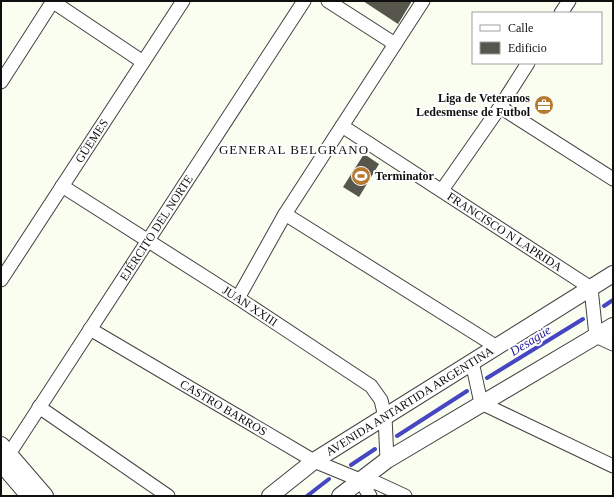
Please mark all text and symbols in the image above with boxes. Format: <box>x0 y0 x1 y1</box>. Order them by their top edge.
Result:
legend <box>472 12 602 64</box>
text: Calle <box>508 21 533 35</box>
text: Edificio <box>508 41 547 55</box>
place label: Liga de Veteranos Ledesmense de Futbol <box>416 91 531 119</box>
office icon: Liga de Veteranos Ledesmense de Futbol <box>533 94 555 116</box>
street label: GÜEMES <box>72 116 111 165</box>
district label: GENERAL BELGRANO <box>219 142 369 157</box>
sports icon: Terminator <box>350 165 372 187</box>
place label: Terminator <box>375 169 435 183</box>
street label: EJÉRCITO DEL NORTE <box>117 172 196 283</box>
street label: FRANCISCO N LAPRIDA <box>445 189 565 274</box>
street label: JUAN XXIII <box>220 283 280 329</box>
water label: Desagüe <box>506 322 554 359</box>
street label: AVENIDA ANTARTIDA ARGENTINA <box>323 343 496 459</box>
street label: CASTRO BARROS <box>178 377 270 439</box>

